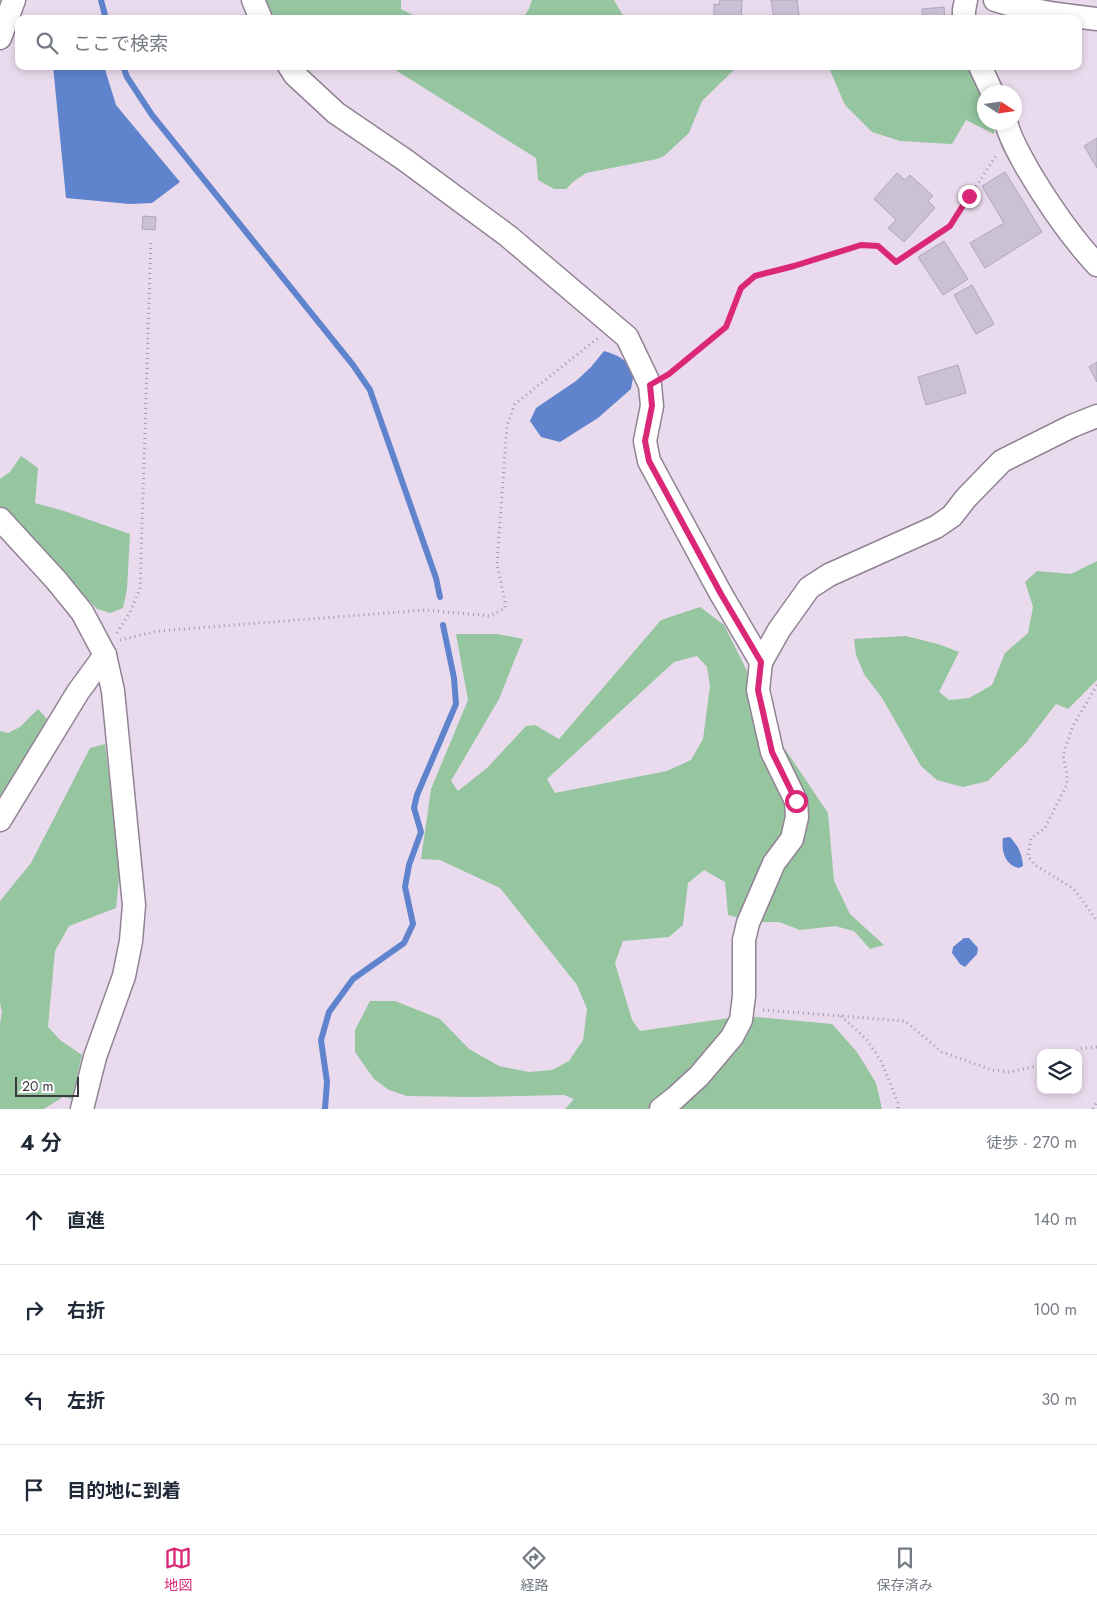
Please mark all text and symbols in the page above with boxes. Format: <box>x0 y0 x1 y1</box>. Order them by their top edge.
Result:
search box <box>15 15 1082 70</box>
icon: search <box>33 29 61 57</box>
text: ここで検索 <box>73 30 168 57</box>
north arrow <box>977 85 1022 130</box>
route end <box>958 185 981 208</box>
route start <box>785 790 808 813</box>
map controls <box>1037 1049 1082 1094</box>
button: layers <box>1037 1049 1082 1094</box>
scale bar <box>15 1074 79 1097</box>
text: 20 m <box>22 1076 54 1096</box>
text: 4 分 <box>20 1128 62 1158</box>
text: 徒歩 · 270 m <box>986 1131 1077 1154</box>
icon: ahead <box>20 1206 48 1234</box>
text: 直進 <box>67 1207 105 1234</box>
text: 140 m <box>1034 1208 1077 1231</box>
icon: right <box>20 1296 48 1324</box>
text: 右折 <box>67 1297 105 1324</box>
text: 100 m <box>1033 1298 1077 1321</box>
icon: left <box>20 1386 48 1414</box>
text: 左折 <box>67 1387 105 1414</box>
text: 30 m <box>1041 1388 1077 1411</box>
icon: arrive <box>20 1476 48 1504</box>
text: 目的地に到着 <box>67 1477 181 1504</box>
tab: 地図 <box>164 1544 192 1595</box>
tab: 経路 <box>520 1544 548 1595</box>
tab: 保存済み <box>877 1544 933 1595</box>

